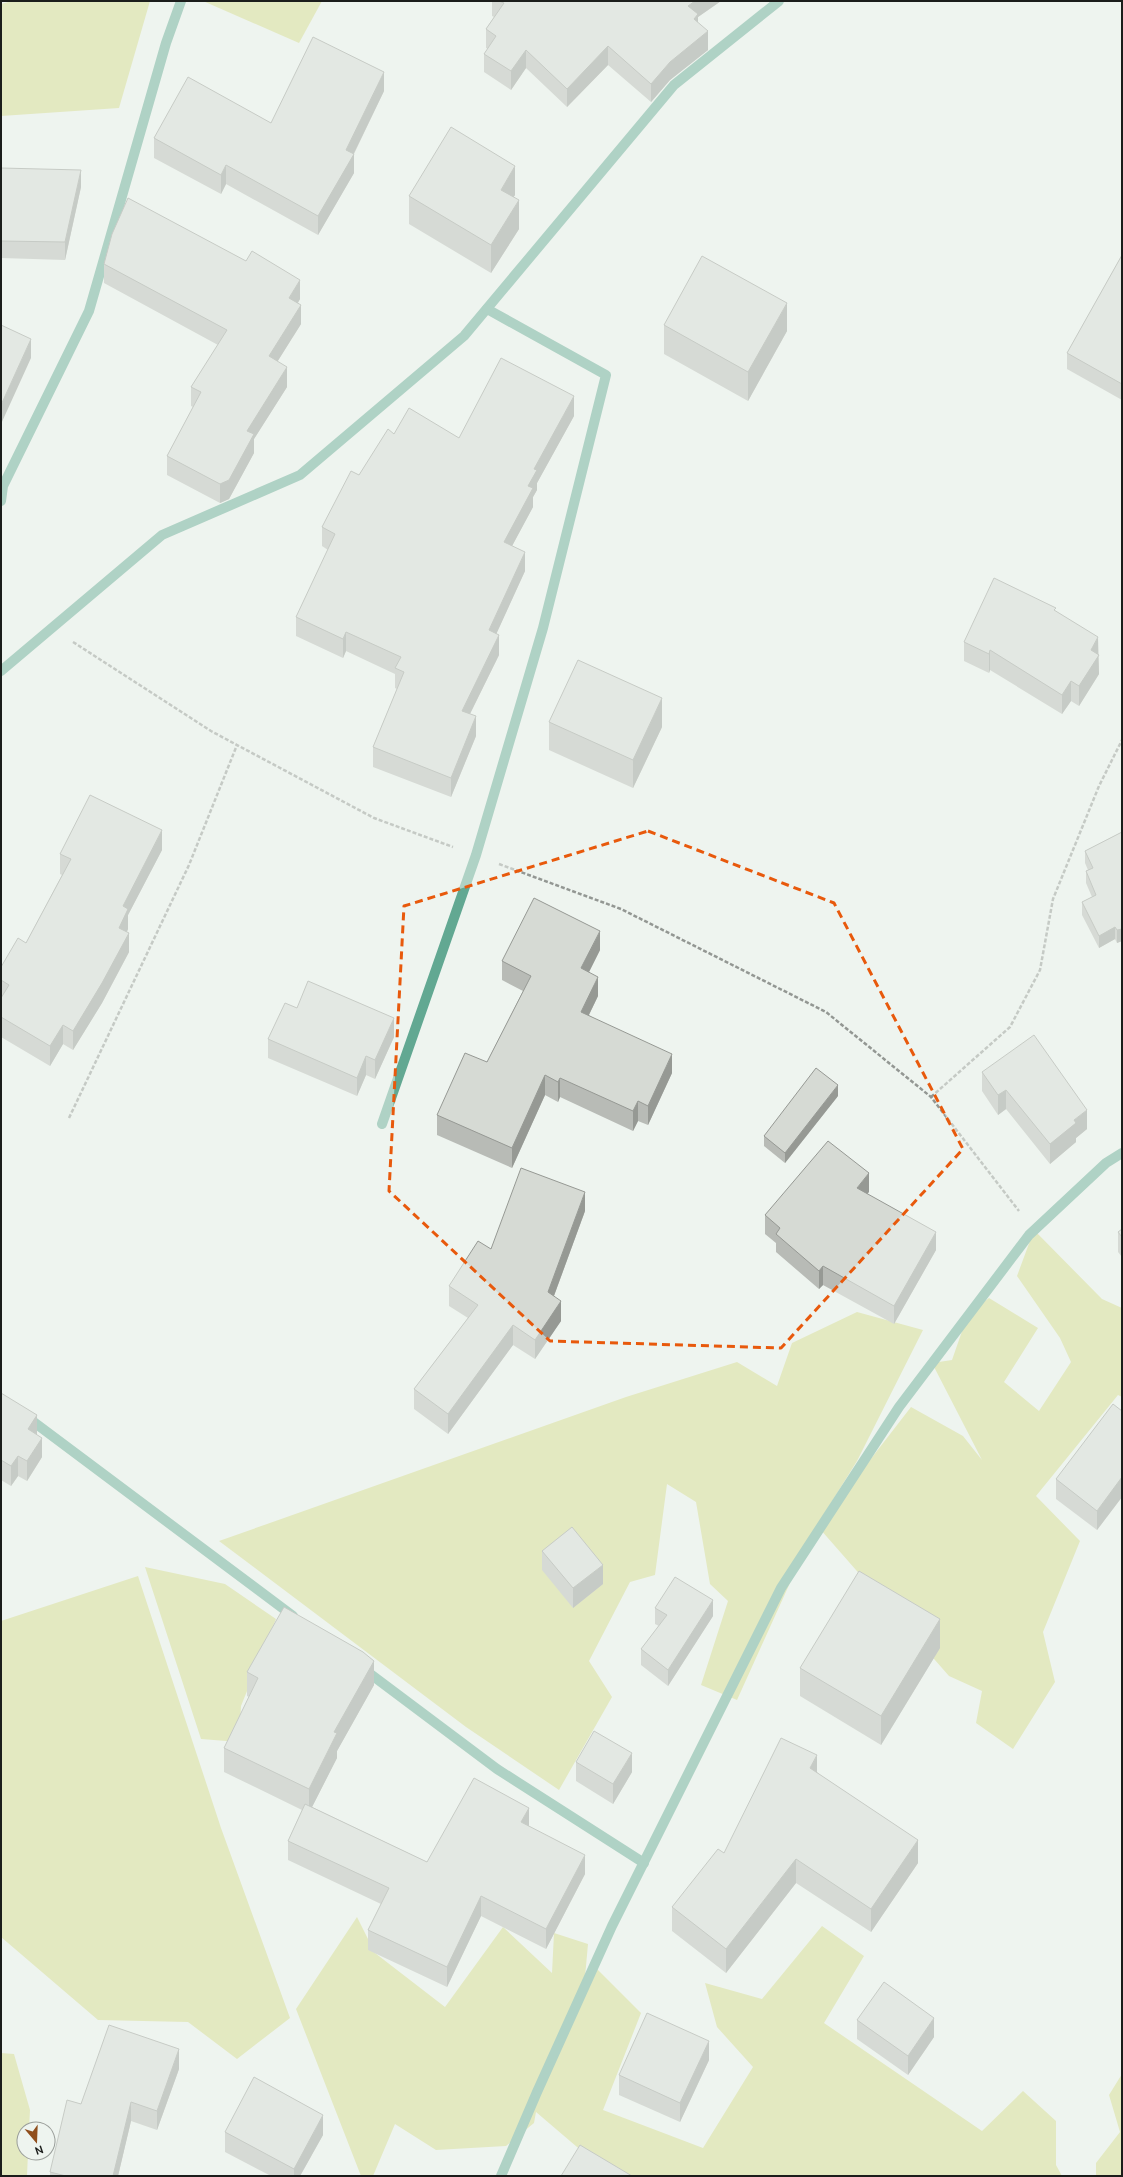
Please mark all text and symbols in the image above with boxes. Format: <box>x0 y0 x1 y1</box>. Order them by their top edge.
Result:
north arrow <box>16 2121 56 2161</box>
text: N <box>33 2143 45 2157</box>

